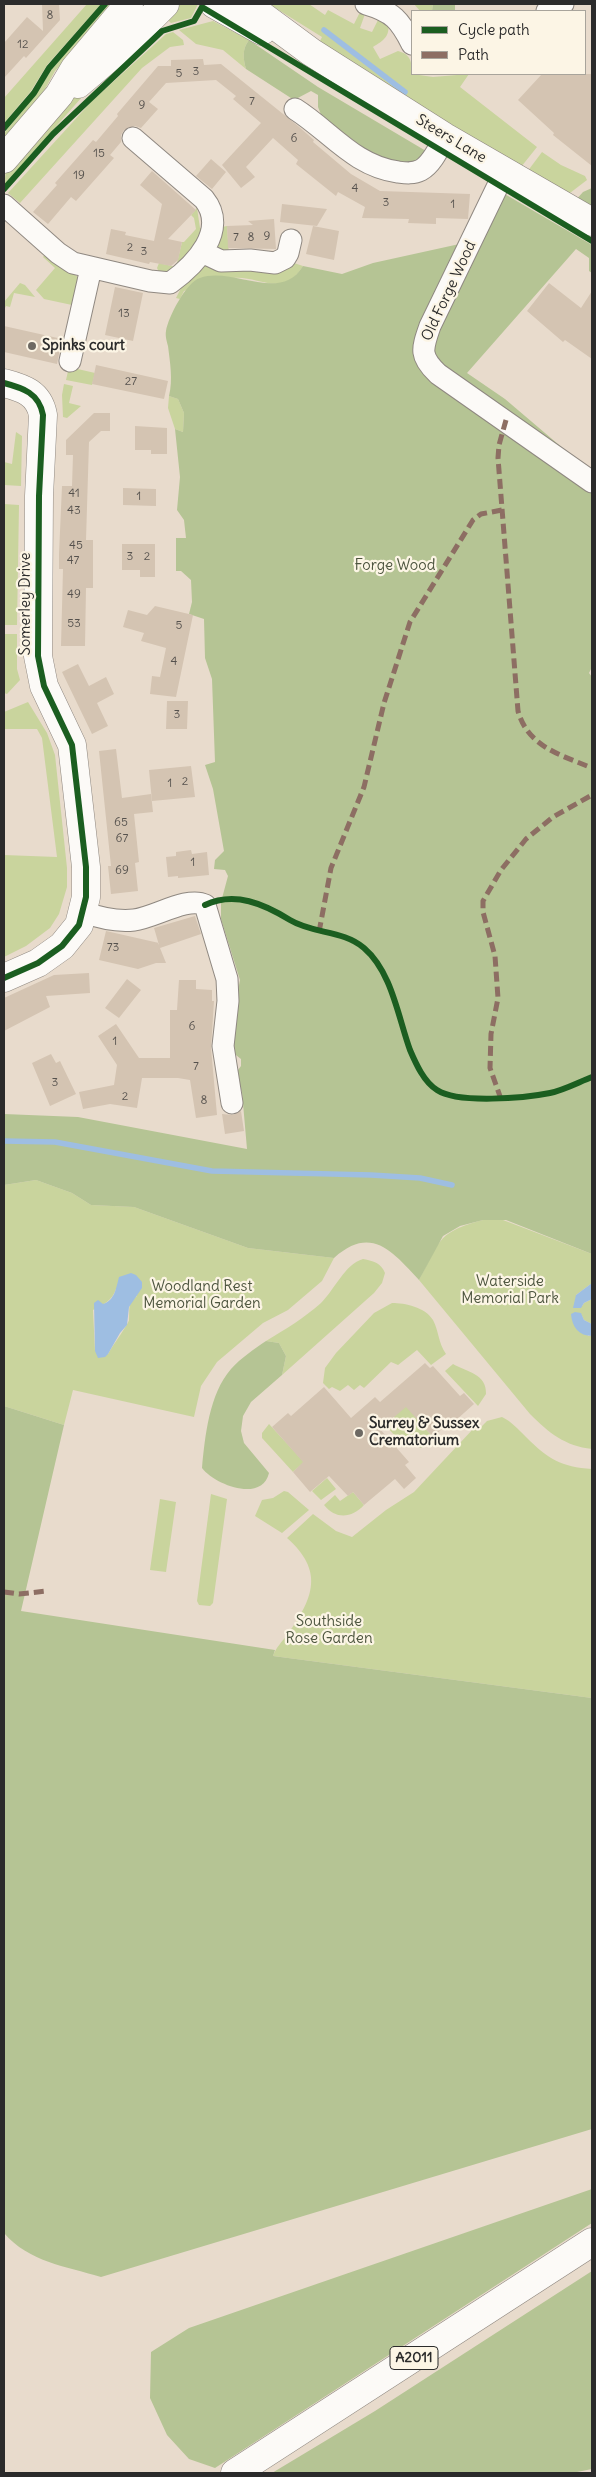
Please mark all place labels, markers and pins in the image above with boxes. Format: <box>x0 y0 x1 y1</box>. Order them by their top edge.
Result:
place label: Spinks court <box>42 337 125 355</box>
marker: Spinks court <box>26 340 38 352</box>
place label: Surrey & Sussex Crematorium <box>369 1415 479 1450</box>
marker: Surrey & Sussex Crematorium <box>353 1427 365 1439</box>

